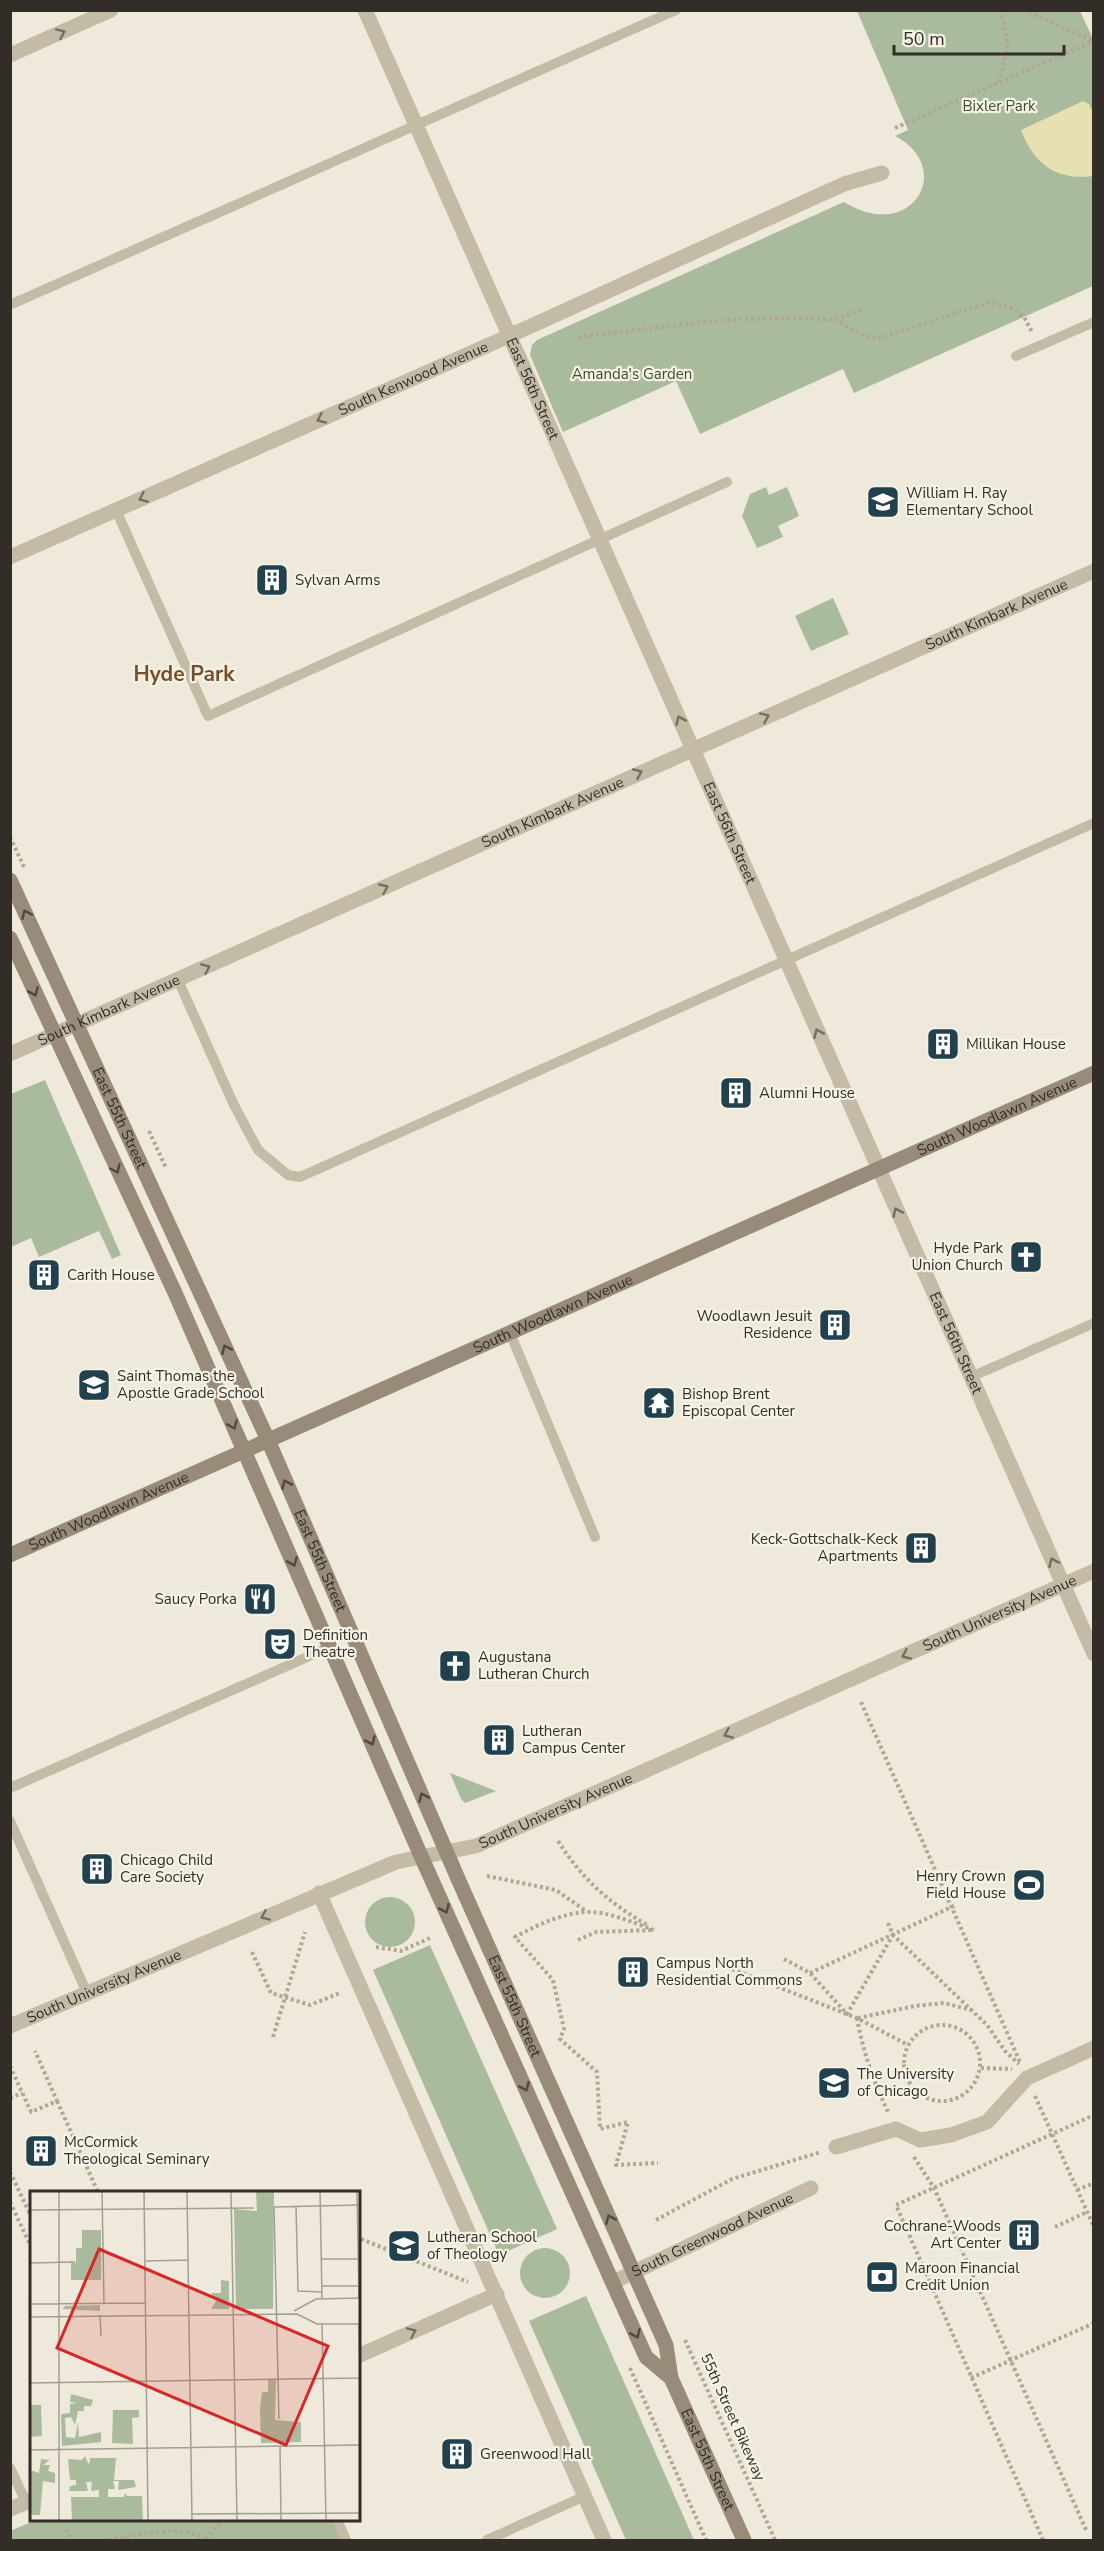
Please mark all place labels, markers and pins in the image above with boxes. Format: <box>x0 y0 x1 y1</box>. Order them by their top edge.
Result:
place label: William H. Ray Elementary School <box>906 483 1033 520</box>
school or university icon: William H. Ray Elementary School <box>865 484 901 520</box>
building icon: Sylvan Arms <box>254 562 290 598</box>
place label: Sylvan Arms <box>295 570 380 590</box>
building icon: Millikan House <box>925 1026 961 1062</box>
place label: Millikan House <box>966 1034 1066 1054</box>
building icon: Alumni House <box>718 1075 754 1111</box>
place label: Alumni House <box>759 1083 855 1103</box>
place label: Hyde Park Union Church <box>912 1238 1003 1275</box>
church icon: Hyde Park Union Church <box>1008 1239 1044 1275</box>
building icon: Carith House <box>26 1257 62 1293</box>
place label: Carith House <box>67 1265 155 1285</box>
place label: Woodlawn Jesuit Residence <box>696 1306 813 1343</box>
building icon: Woodlawn Jesuit Residence <box>817 1307 853 1343</box>
place label: Saint Thomas the Apostle Grade School <box>117 1366 265 1403</box>
school or university icon: Saint Thomas the Apostle Grade School <box>76 1367 112 1403</box>
place label: Bishop Brent Episcopal Center <box>682 1384 796 1421</box>
temple icon: Bishop Brent Episcopal Center <box>641 1385 677 1421</box>
place label: Keck-Gottschalk-Keck Apartments <box>751 1529 898 1566</box>
building icon: Keck-Gottschalk-Keck Apartments <box>903 1530 939 1566</box>
restaurant icon: Saucy Porka <box>242 1581 278 1617</box>
place label: Saucy Porka <box>155 1589 237 1609</box>
place label: Definition Theatre <box>303 1625 368 1662</box>
theatre icon: Definition Theatre <box>262 1626 298 1662</box>
place label: Augustana Lutheran Church <box>478 1647 590 1684</box>
church icon: Augustana Lutheran Church <box>437 1648 473 1684</box>
place label: Lutheran Campus Center <box>522 1721 626 1758</box>
building icon: Lutheran Campus Center <box>481 1722 517 1758</box>
place label: Chicago Child Care Society <box>120 1850 213 1887</box>
building icon: Chicago Child Care Society <box>79 1851 115 1887</box>
place label: Henry Crown Field House <box>916 1866 1006 1903</box>
sports icon: Henry Crown Field House <box>1011 1867 1047 1903</box>
place label: Campus North Residential Commons <box>656 1953 802 1990</box>
building icon: Campus North Residential Commons <box>615 1954 651 1990</box>
place label: The University of Chicago <box>857 2064 954 2101</box>
school or university icon: The University of Chicago <box>816 2065 852 2101</box>
place label: McCormick Theological Seminary <box>64 2132 210 2169</box>
building icon: McCormick Theological Seminary <box>23 2133 59 2169</box>
place label: Cochrane-Woods Art Center <box>884 2216 1002 2253</box>
building icon: Cochrane-Woods Art Center <box>1006 2217 1042 2253</box>
place label: Lutheran School of Theology <box>427 2227 537 2264</box>
school or university icon: Lutheran School of Theology <box>386 2228 422 2264</box>
place label: Maroon Financial Credit Union <box>905 2258 1020 2295</box>
bank icon: Maroon Financial Credit Union <box>864 2259 900 2295</box>
building icon: Greenwood Hall <box>439 2436 475 2472</box>
place label: Greenwood Hall <box>480 2444 591 2464</box>

